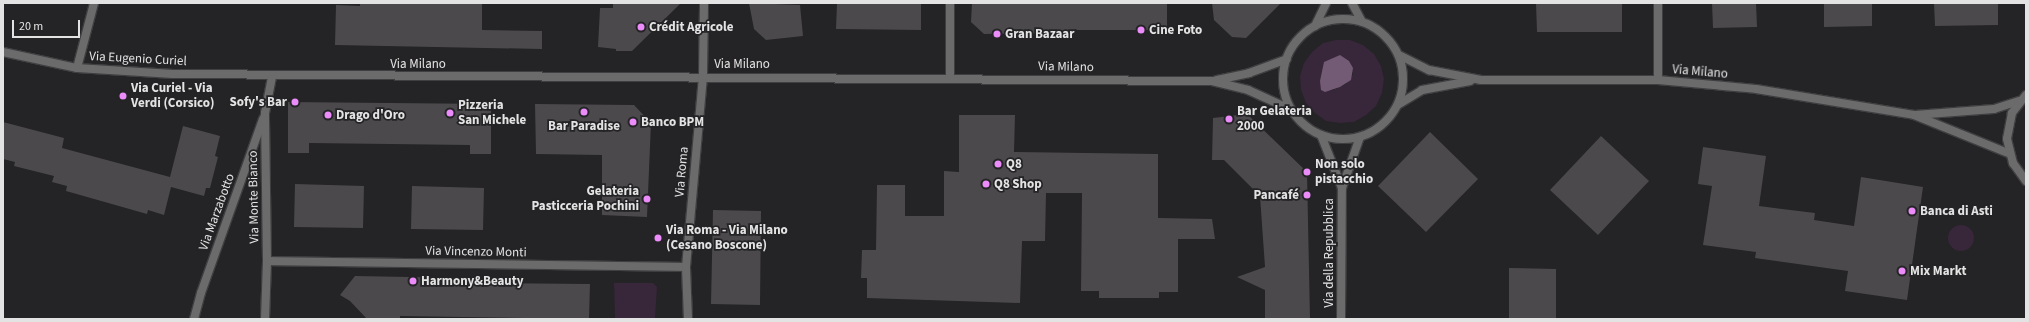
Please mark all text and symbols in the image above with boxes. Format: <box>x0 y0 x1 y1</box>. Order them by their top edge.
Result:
scale bar <box>14 12 82 38</box>
text: 20 m <box>19 18 43 35</box>
place label: Crédit Agricole <box>649 19 734 35</box>
marker: Crédit Agricole <box>636 22 646 32</box>
place label: Cine Foto <box>1149 22 1202 38</box>
marker: Cine Foto <box>1136 25 1146 35</box>
place label: Gran Bazaar <box>1005 26 1074 42</box>
marker: Gran Bazaar <box>992 29 1002 39</box>
street label: Via Eugenio Curiel <box>89 49 187 69</box>
street label: Via Milano <box>390 56 446 72</box>
street label: Via Milano <box>714 56 770 72</box>
street label: Via Milano <box>1038 59 1094 75</box>
street label: Via Milano <box>1672 62 1728 82</box>
place label: Via Curiel - Via Verdi (Corsico) <box>131 81 214 112</box>
marker: Via Curiel - Via Verdi (Corsico) <box>118 91 128 101</box>
place label: Sofy's Bar <box>230 94 287 110</box>
marker: Sofy's Bar <box>290 97 300 107</box>
place label: Pizzeria San Michele <box>458 98 526 129</box>
place label: Bar Gelateria 2000 <box>1237 104 1312 135</box>
place label: Drago d'Oro <box>336 107 405 123</box>
marker: Bar Paradise <box>579 107 589 117</box>
marker: Pizzeria San Michele <box>445 108 455 118</box>
marker: Drago d'Oro <box>323 110 333 120</box>
place label: Banco BPM <box>641 114 704 130</box>
marker: Bar Gelateria 2000 <box>1224 114 1234 124</box>
marker: Banco BPM <box>628 117 638 127</box>
place label: Bar Paradise <box>548 118 620 134</box>
street label: Via Roma <box>672 146 692 198</box>
street label: Via Monte Bianco <box>245 150 263 244</box>
place label: Q8 <box>1006 156 1022 172</box>
place label: Non solo pistacchio <box>1315 157 1373 188</box>
marker: Q8 <box>993 159 1003 169</box>
marker: Non solo pistacchio <box>1302 167 1312 177</box>
street label: Via Marzabotto <box>196 171 238 253</box>
place label: Q8 Shop <box>994 176 1042 192</box>
marker: Q8 Shop <box>981 179 991 189</box>
place label: Gelateria Pasticceria Pochini <box>532 184 639 215</box>
place label: Pancafé <box>1254 187 1299 203</box>
marker: Pancafé <box>1302 190 1312 200</box>
marker: Gelateria Pasticceria Pochini <box>642 194 652 204</box>
street label: Via della Repubblica <box>1321 198 1337 308</box>
place label: Banca di Asti <box>1920 203 1993 219</box>
marker: Banca di Asti <box>1907 206 1917 216</box>
place label: Via Roma - Via Milano (Cesano Boscone) <box>666 223 788 254</box>
marker: Via Roma - Via Milano (Cesano Boscone) <box>653 233 663 243</box>
street label: Via Vincenzo Monti <box>425 243 527 261</box>
place label: Mix Markt <box>1910 263 1966 279</box>
marker: Mix Markt <box>1897 266 1907 276</box>
place label: Harmony&Beauty <box>421 273 523 289</box>
marker: Harmony&Beauty <box>408 276 418 286</box>

